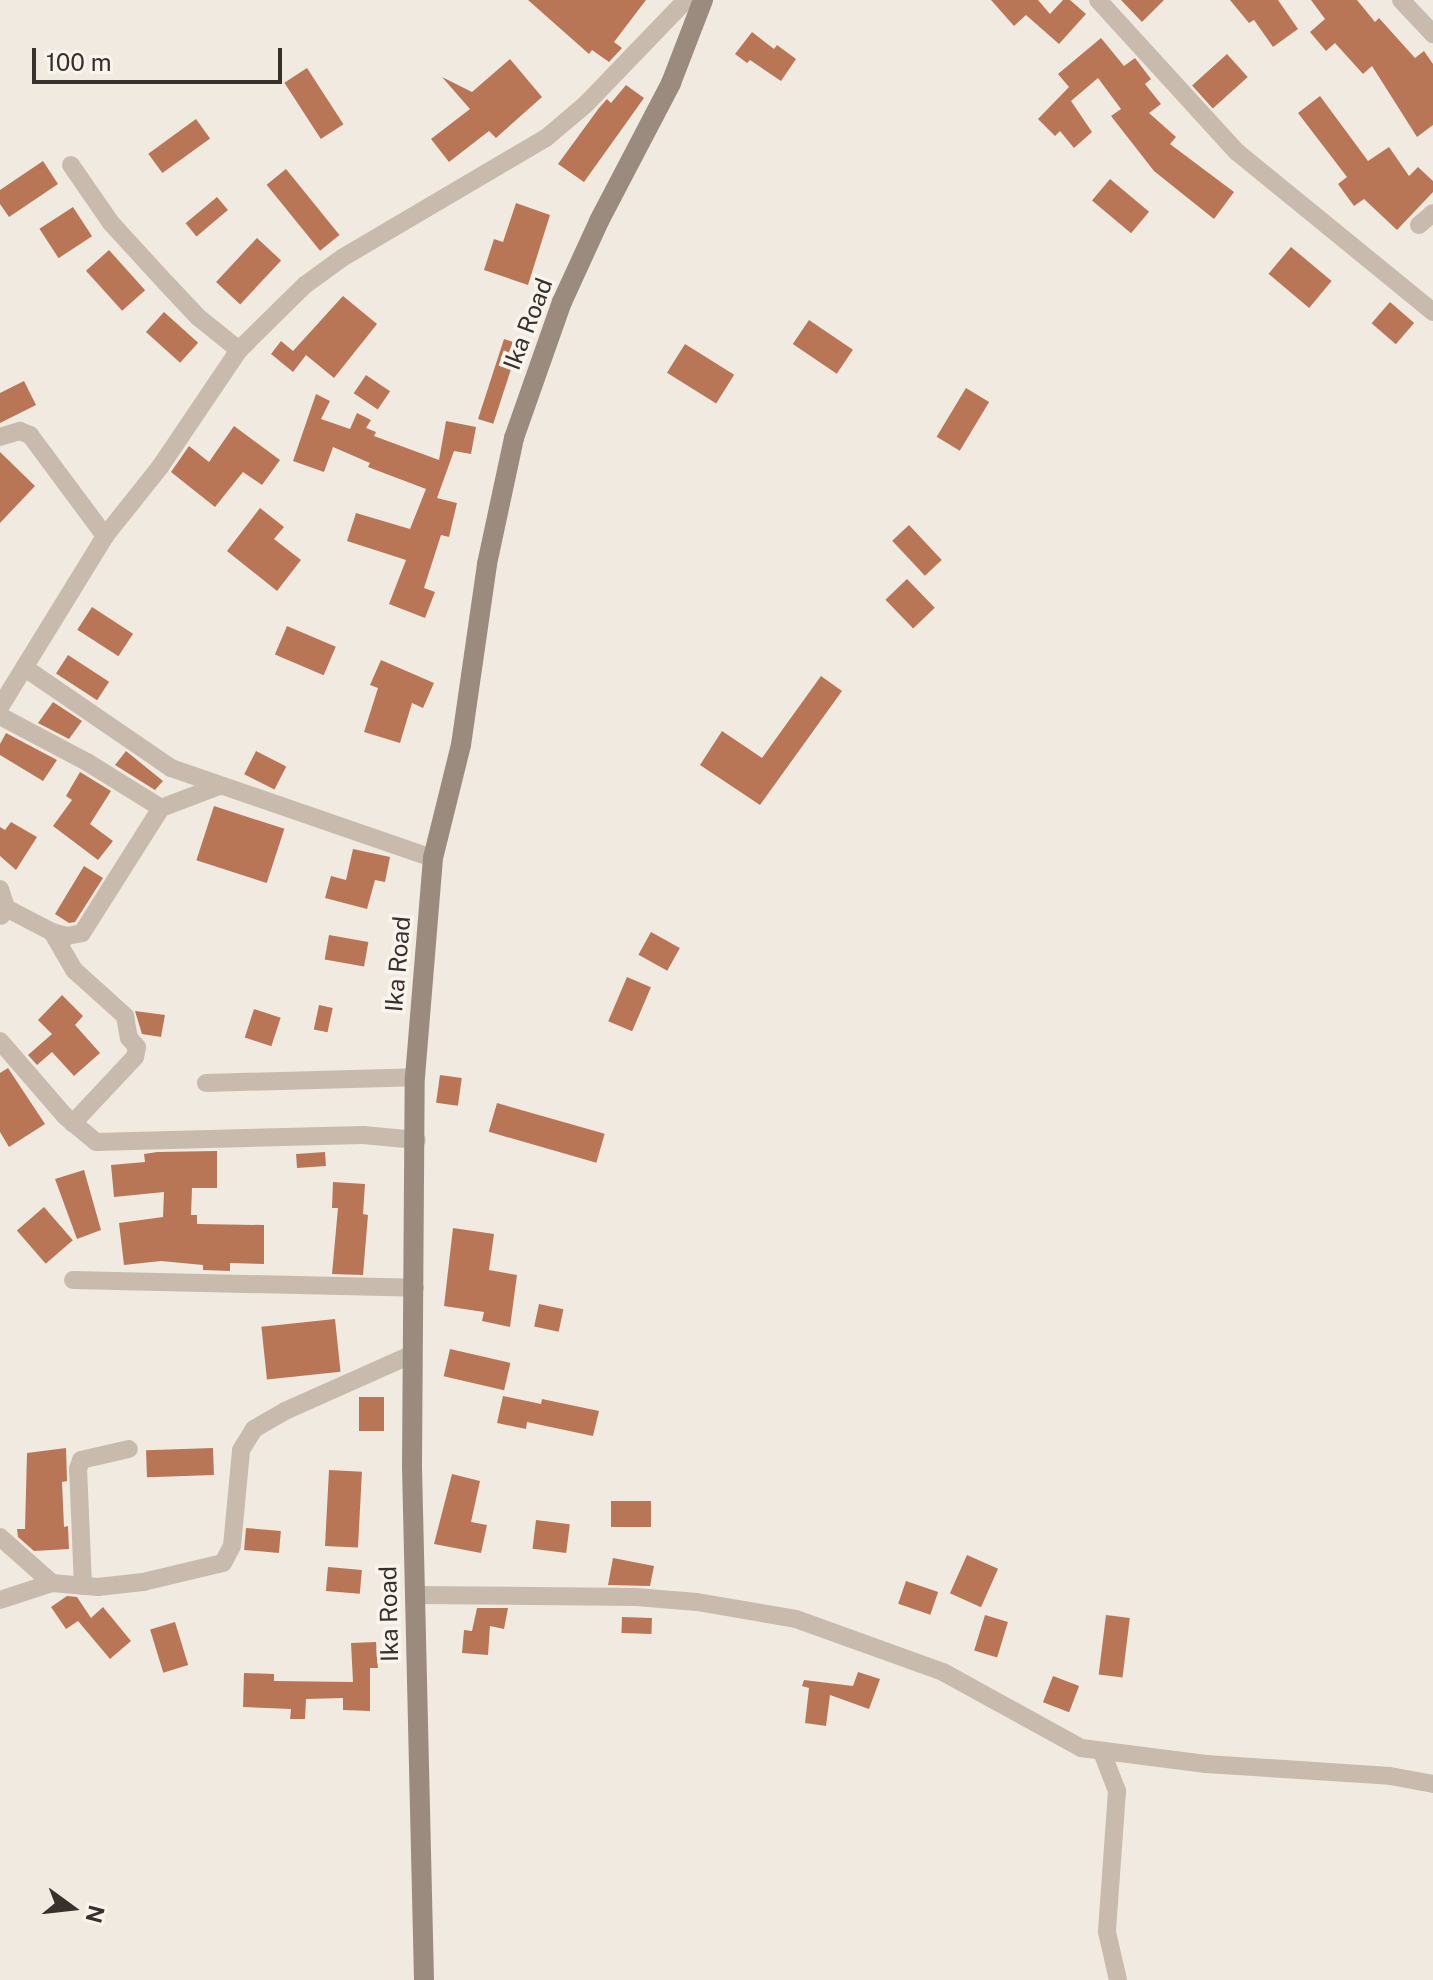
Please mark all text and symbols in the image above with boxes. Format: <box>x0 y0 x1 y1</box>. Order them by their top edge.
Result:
scale bar <box>36 32 286 82</box>
text: 100 m <box>46 48 112 76</box>
street label: Ika Road <box>497 274 559 374</box>
street label: Ika Road <box>379 915 417 1013</box>
street label: Ika Road <box>374 1566 404 1662</box>
north arrow <box>32 1868 112 1948</box>
text: N <box>80 1903 110 1926</box>

